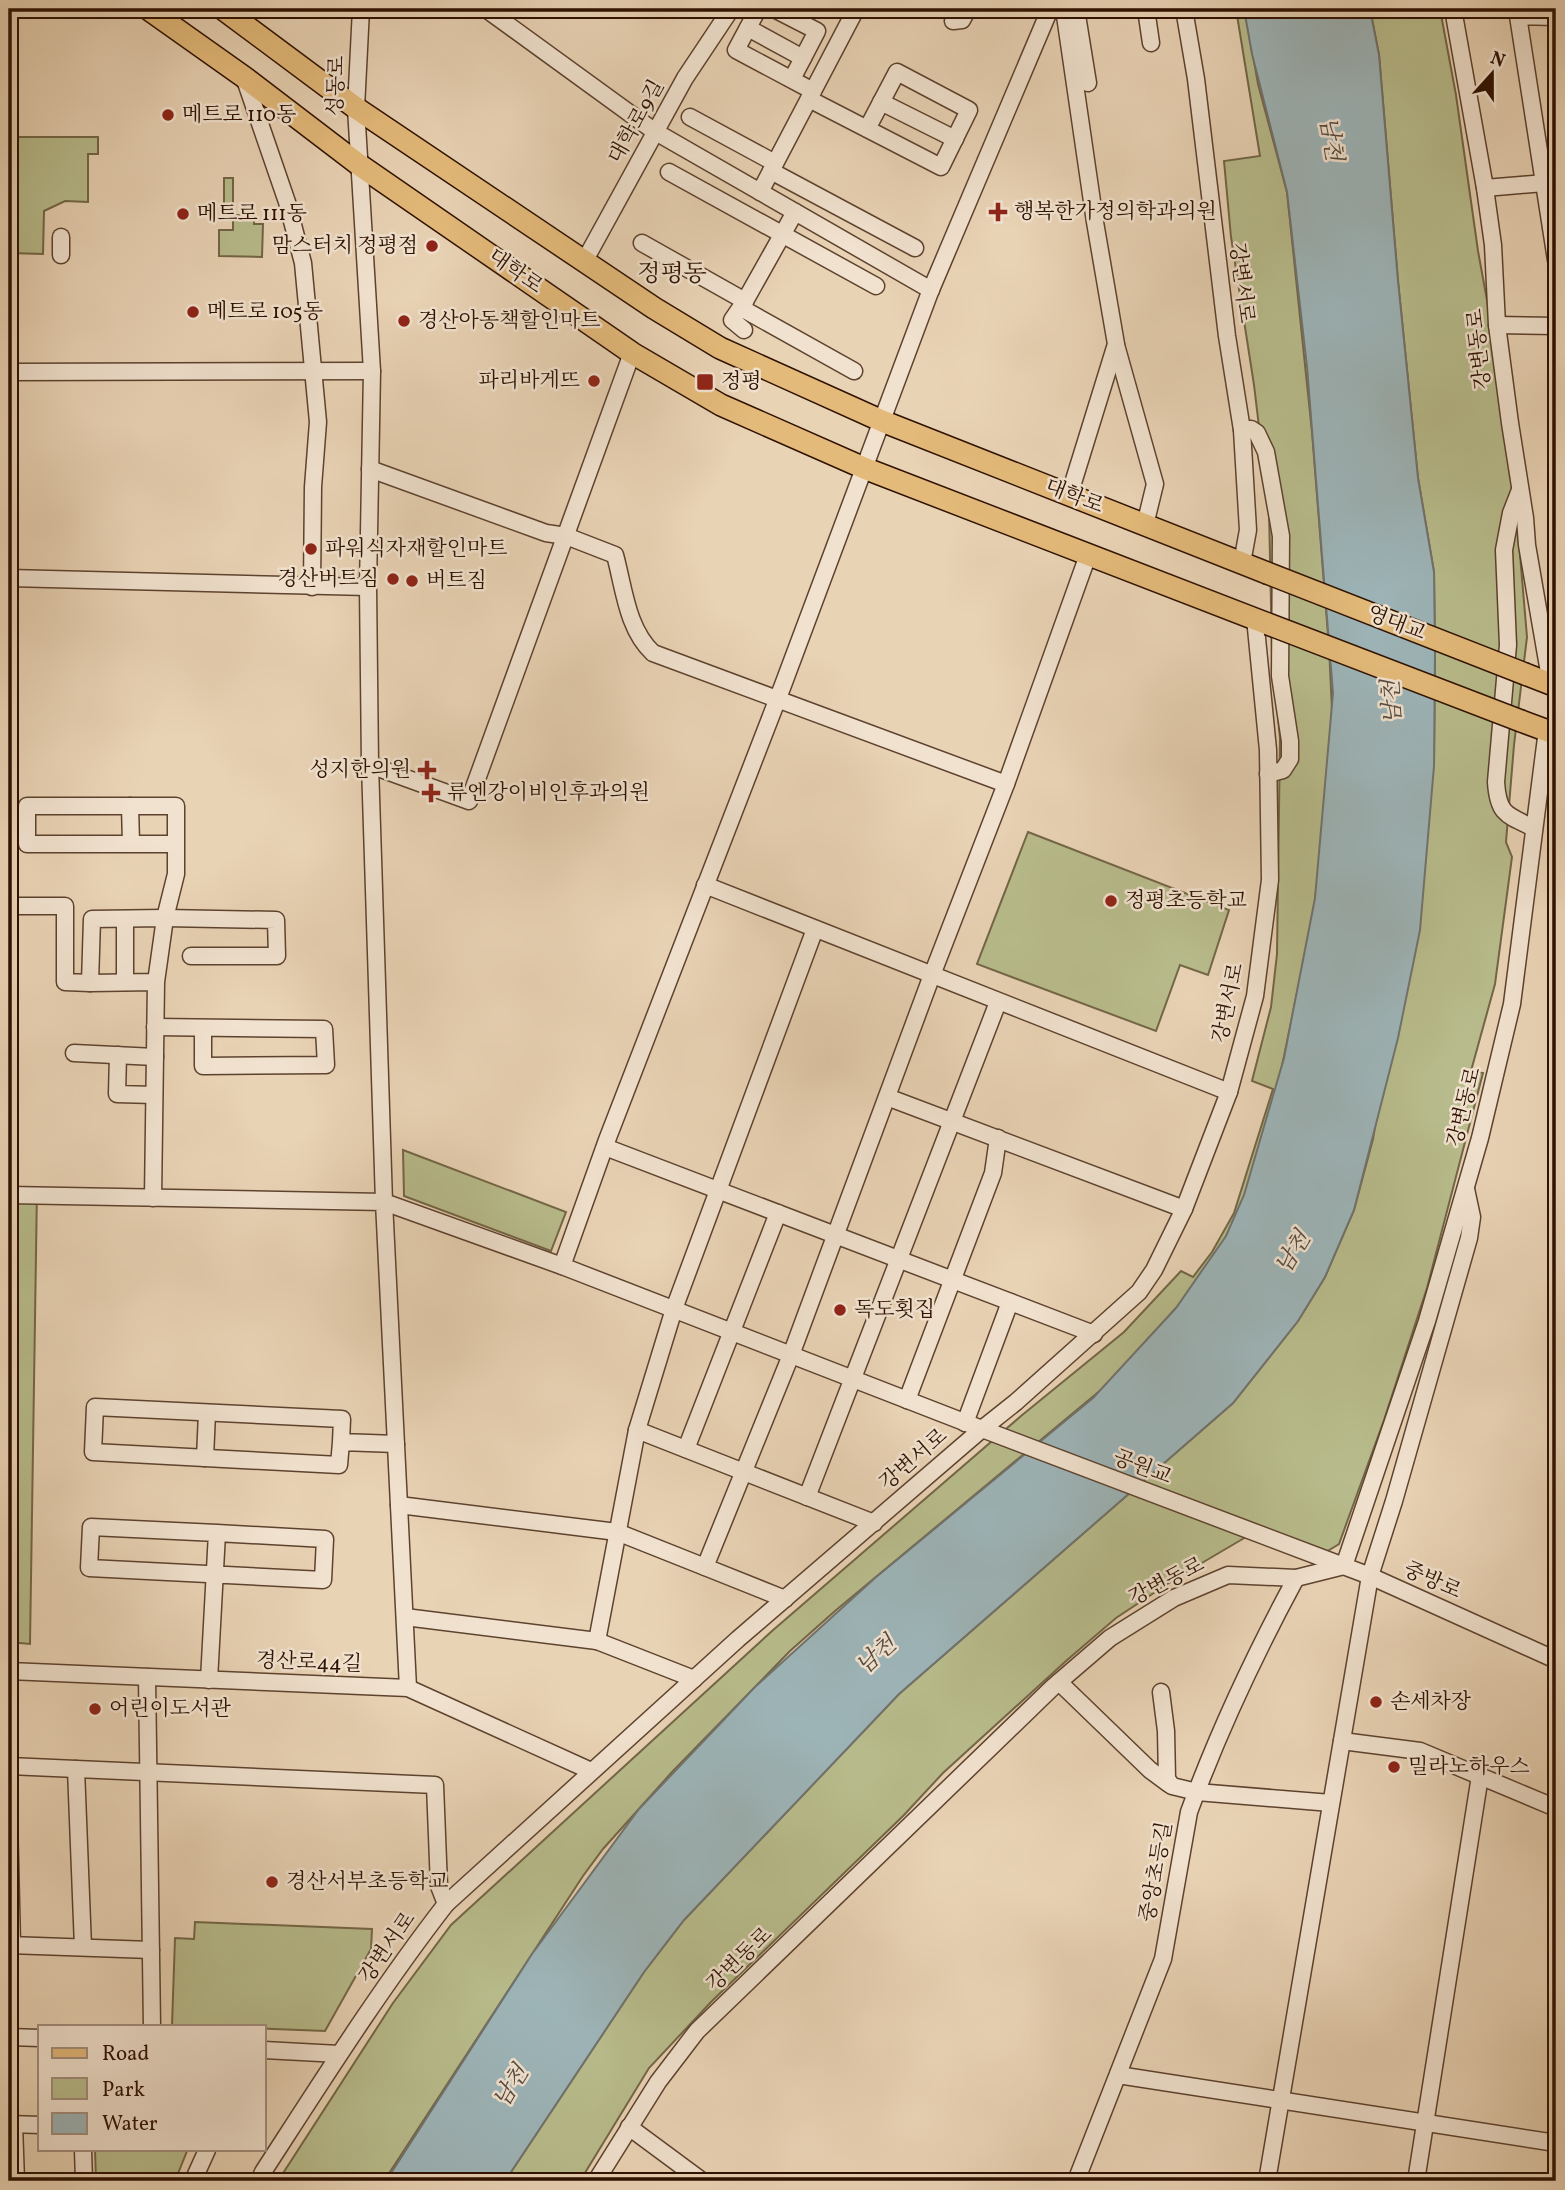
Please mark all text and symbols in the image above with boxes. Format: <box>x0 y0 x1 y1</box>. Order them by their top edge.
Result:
north arrow <box>1456 38 1526 108</box>
text: N <box>1486 45 1509 75</box>
street label: 성동로 <box>321 55 353 117</box>
street label: 대학로9길 <box>602 75 672 169</box>
place label: 메트로 110동 <box>182 101 296 130</box>
marker: 메트로 110동 <box>160 107 176 123</box>
water label: 남천 <box>1311 115 1350 165</box>
place label: 행복한가정의학과의원 <box>1014 198 1217 227</box>
place label: 메트로 111동 <box>197 200 307 229</box>
marker: 행복한가정의학과의원 <box>988 202 1008 222</box>
marker: 메트로 111동 <box>175 206 191 222</box>
place label: 맘스터치 정평점 <box>272 232 418 261</box>
marker: 맘스터치 정평점 <box>424 238 440 254</box>
street label: 강변서로 <box>1222 241 1260 325</box>
street label: 대학로 <box>482 243 548 301</box>
district label: 정평동 <box>637 258 707 292</box>
place label: 메트로 105동 <box>207 298 323 327</box>
marker: 메트로 105동 <box>185 304 201 320</box>
place label: 경산아동책할인마트 <box>418 307 601 336</box>
street label: 강변동로 <box>1461 307 1499 391</box>
marker: 경산아동책할인마트 <box>396 313 412 329</box>
place label: 파리바게뜨 <box>479 367 580 396</box>
place label: 정평 <box>721 368 762 397</box>
marker: 정평 <box>695 372 715 392</box>
marker: 파리바게뜨 <box>586 373 602 389</box>
street label: 대학로 <box>1040 473 1108 521</box>
place label: 파워식자재할인마트 <box>325 535 508 564</box>
marker: 파워식자재할인마트 <box>303 541 319 557</box>
place label: 경산버트짐 <box>278 565 379 594</box>
place label: 버트짐 <box>426 567 487 596</box>
marker: 경산버트짐 <box>385 571 401 587</box>
marker: 버트짐 <box>404 573 420 589</box>
street label: 영대교 <box>1362 600 1430 648</box>
water label: 남천 <box>1376 677 1410 725</box>
place label: 성지한의원 <box>310 756 411 785</box>
marker: 성지한의원 <box>417 760 437 780</box>
place label: 류엔강이비인후과의원 <box>447 779 650 808</box>
marker: 류엔강이비인후과의원 <box>421 783 441 803</box>
place label: 정평초등학교 <box>1125 887 1247 916</box>
marker: 정평초등학교 <box>1103 893 1119 909</box>
street label: 강변서로 <box>1206 960 1252 1046</box>
street label: 강변동로 <box>1441 1064 1489 1150</box>
water label: 남천 <box>1269 1224 1320 1280</box>
place label: 독도횟집 <box>854 1296 935 1325</box>
marker: 독도횟집 <box>832 1302 848 1318</box>
street label: 강변서로 <box>874 1422 954 1498</box>
street label: 공원교 <box>1108 1444 1176 1492</box>
street label: 강변동로 <box>1124 1551 1210 1613</box>
street label: 중방로 <box>1398 1555 1466 1607</box>
water label: 남천 <box>850 1628 906 1683</box>
street label: 경산로44길 <box>255 1647 363 1679</box>
place label: 손세차장 <box>1390 1688 1472 1717</box>
marker: 손세차장 <box>1368 1694 1384 1710</box>
place label: 어린이도서관 <box>109 1695 231 1724</box>
marker: 어린이도서관 <box>87 1701 103 1717</box>
place label: 밀라노하우스 <box>1408 1753 1530 1782</box>
marker: 밀라노하우스 <box>1386 1759 1402 1775</box>
street label: 중앙초등길 <box>1134 1820 1180 1924</box>
place label: 경산서부초등학교 <box>286 1868 448 1897</box>
marker: 경산서부초등학교 <box>264 1874 280 1890</box>
street label: 강변서로 <box>353 1906 423 1990</box>
street label: 강변동로 <box>701 1921 779 1999</box>
legend <box>38 2025 266 2152</box>
text: Road <box>102 2040 149 2069</box>
water label: 남천 <box>487 2058 538 2114</box>
text: Park <box>102 2076 145 2105</box>
text: Water <box>102 2110 158 2139</box>

